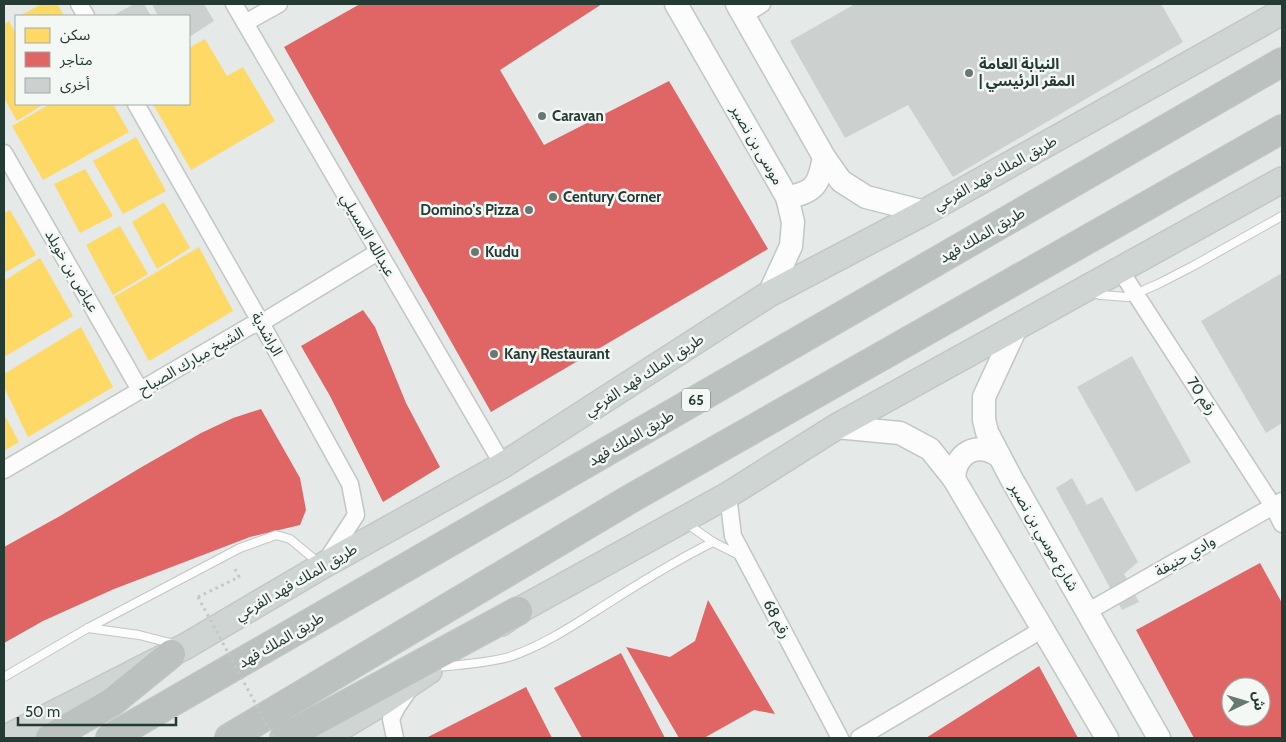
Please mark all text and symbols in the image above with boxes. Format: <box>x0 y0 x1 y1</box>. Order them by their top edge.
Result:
legend <box>15 15 190 105</box>
text: سكن <box>60 26 91 44</box>
text: متاجر <box>59 51 93 69</box>
place label: النيابة العامة | المقر الرئيسي <box>979 55 1075 92</box>
marker: النيابة العامة | المقر الرئيسي <box>963 67 975 79</box>
text: أخرى <box>60 76 90 94</box>
street label: موسى بن نصير <box>726 101 787 188</box>
place label: Caravan <box>552 107 604 125</box>
marker: Caravan <box>536 110 548 122</box>
street label: طريق الملك فهد الفرعي <box>930 132 1061 217</box>
place label: Century Corner <box>563 188 661 206</box>
street label: عبدالله المسيلي <box>335 190 399 282</box>
marker: Century Corner <box>547 191 559 203</box>
place label: Domino's Pizza <box>420 201 520 219</box>
street label: طريق الملك فهد <box>936 203 1028 268</box>
marker: Domino's Pizza <box>523 204 535 216</box>
street label: عياض بن خويلد <box>41 227 103 316</box>
place label: Kudu <box>485 243 519 261</box>
marker: Kudu <box>469 246 481 258</box>
street label: الراشدية <box>247 309 287 359</box>
street label: الشيخ مبارك الصباح <box>135 323 248 401</box>
street label: طريق الملك فهد الفرعي <box>581 330 708 422</box>
place label: Kany Restaurant <box>504 345 610 363</box>
marker: Kany Restaurant <box>488 348 500 360</box>
street label: رقم 70 <box>1181 374 1221 419</box>
road number: 65 <box>682 388 710 412</box>
street label: طريق الملك فهد <box>585 406 677 471</box>
street label: شارع موسي بن نصير <box>1003 479 1082 596</box>
street label: وادي حنيفة <box>1152 532 1220 583</box>
street label: طريق الملك فهد الفرعي <box>232 540 362 626</box>
street label: رقم 68 <box>758 597 795 642</box>
street label: طريق الملك فهد <box>235 608 327 673</box>
north arrow <box>1221 677 1271 727</box>
text: ش <box>1249 691 1269 711</box>
scale bar <box>18 694 175 726</box>
text: 50 m <box>25 703 60 721</box>

